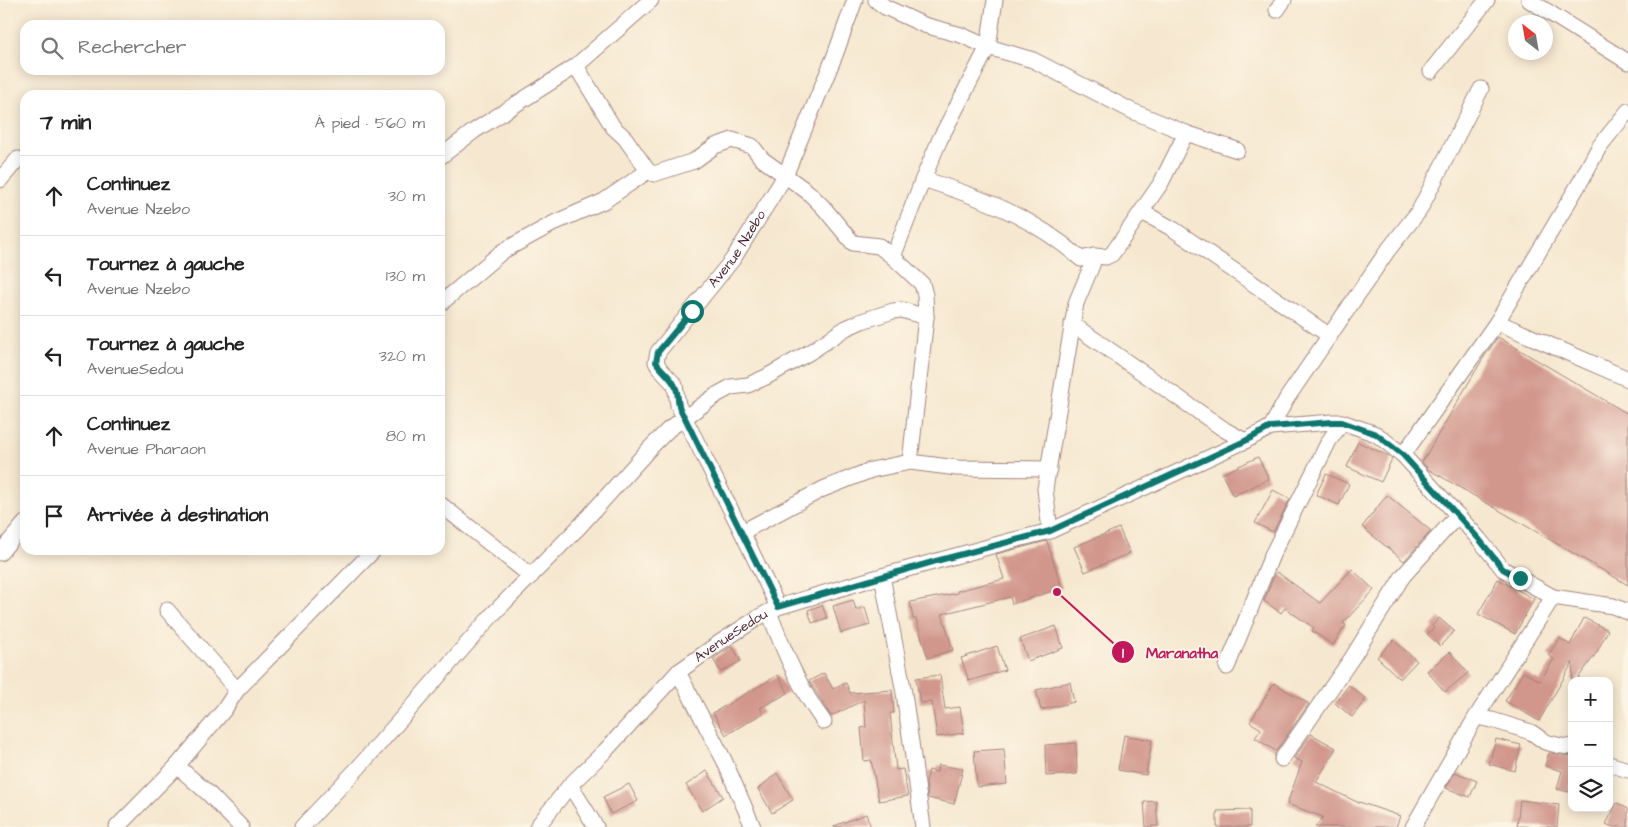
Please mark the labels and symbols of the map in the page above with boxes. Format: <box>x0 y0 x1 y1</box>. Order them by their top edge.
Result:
north arrow <box>1508 15 1553 60</box>
street label: Avenue Nzebo <box>704 206 771 292</box>
route start <box>681 300 704 323</box>
route end <box>1509 567 1532 590</box>
street label: AvenueSedou <box>690 604 771 667</box>
callout: Maranatha <box>1110 637 1228 667</box>
text: 1 <box>1122 643 1124 664</box>
text: Maranatha <box>1146 643 1218 664</box>

